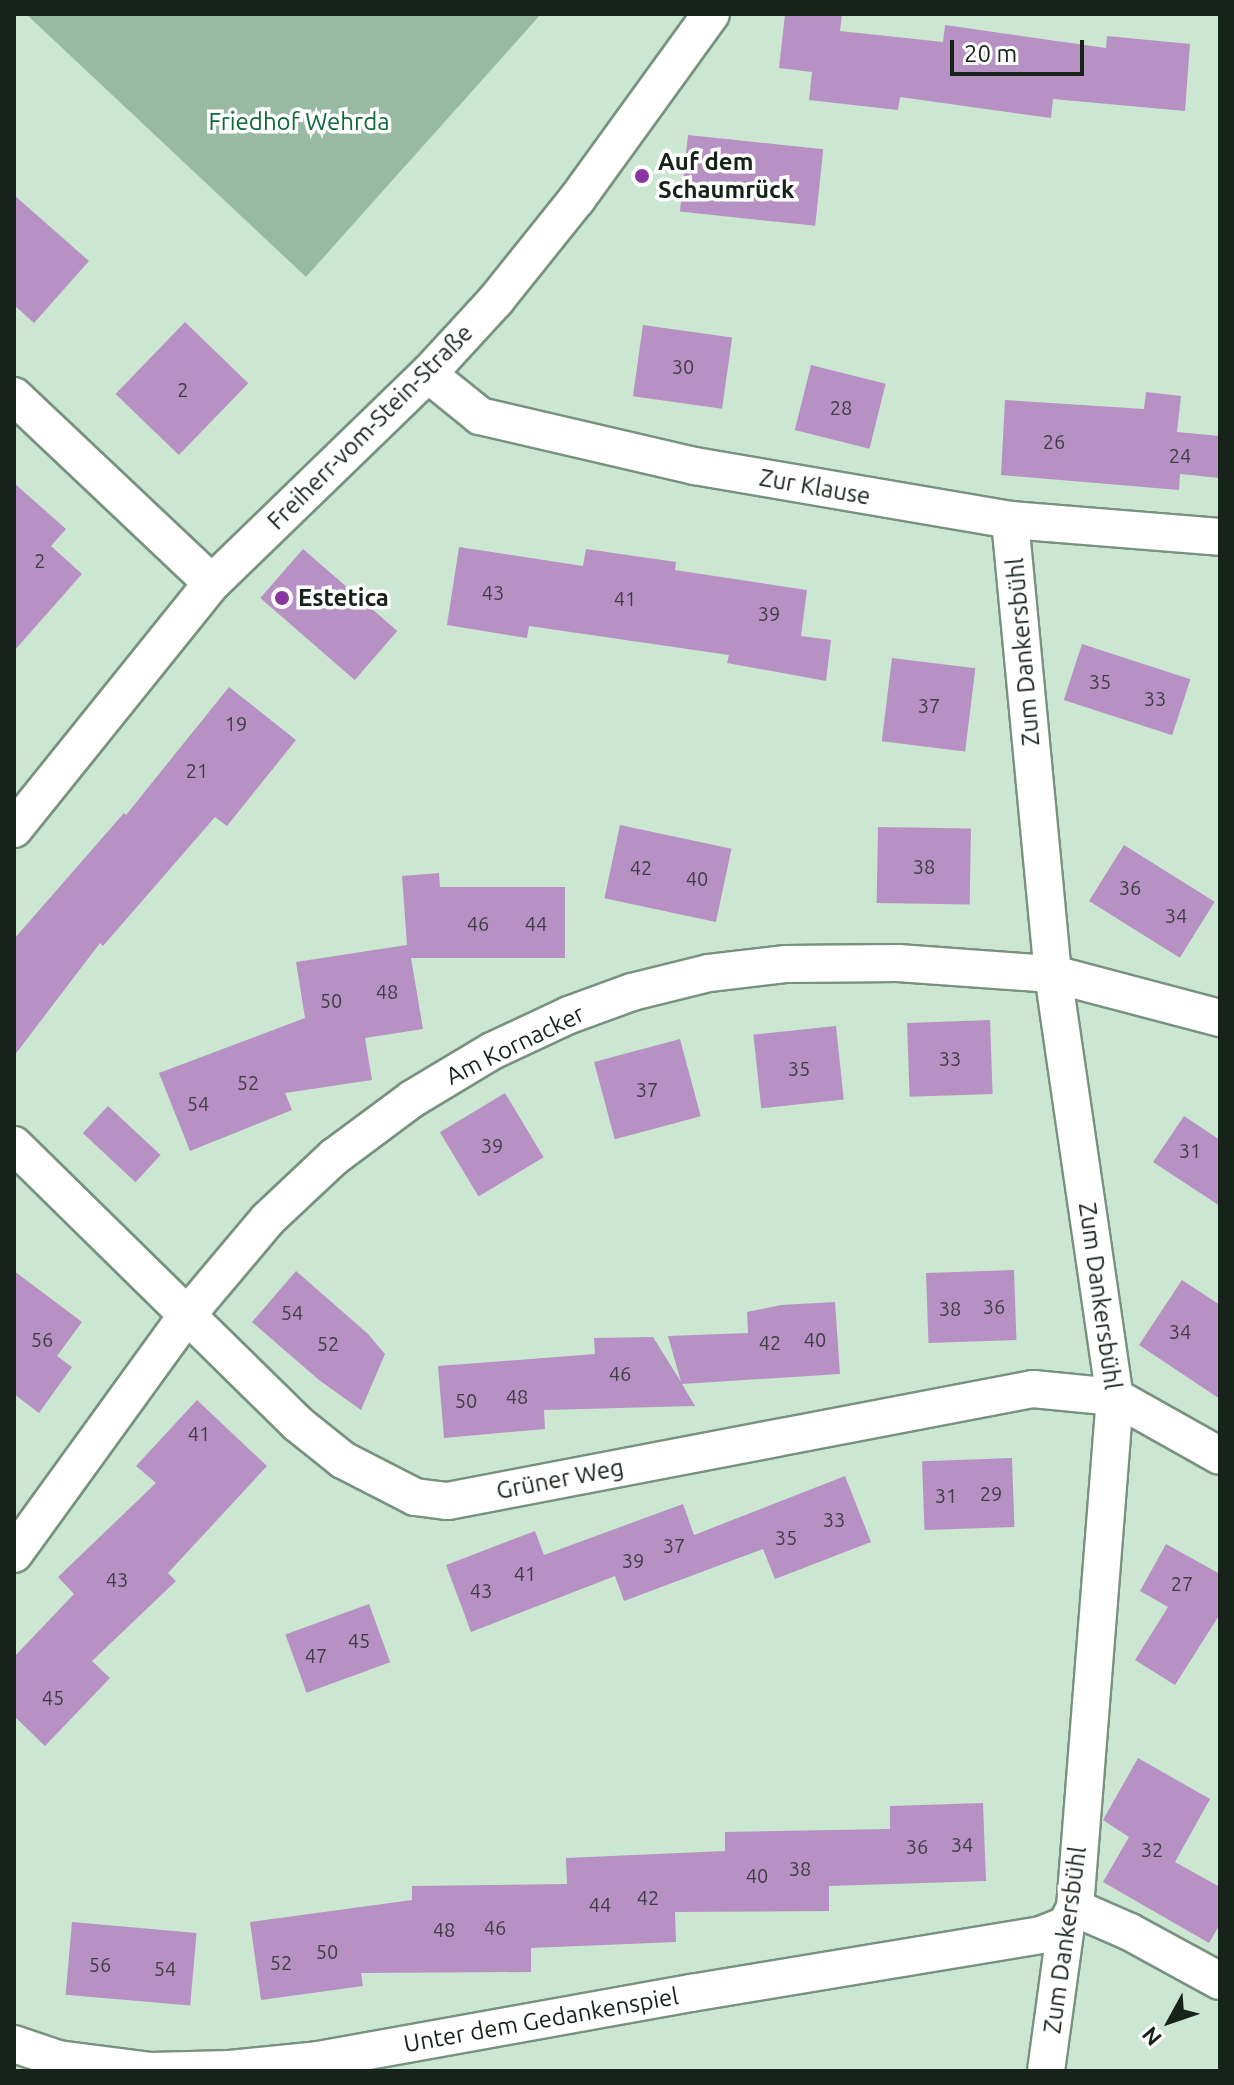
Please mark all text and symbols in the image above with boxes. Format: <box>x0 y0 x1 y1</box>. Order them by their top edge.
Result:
scale bar <box>954 24 1088 74</box>
text: 20 m <box>964 40 1017 67</box>
park label: Friedhof Wehrda <box>208 108 390 136</box>
place label: Auf dem Schaumrück <box>658 148 794 204</box>
marker: Auf dem Schaumrück <box>633 167 651 185</box>
street label: Freiherr-vom-Stein-Straße <box>261 318 479 536</box>
house number: 30 <box>672 354 694 378</box>
house number: 2 <box>177 377 189 401</box>
house number: 28 <box>830 395 852 419</box>
house number: 26 <box>1043 429 1065 453</box>
house number: 24 <box>1169 443 1191 467</box>
street label: Zur Klause <box>757 463 873 511</box>
house number: 2 <box>34 548 46 572</box>
street label: Zum Dankersbühl <box>1000 557 1046 747</box>
house number: 43 <box>482 580 504 604</box>
place label: Estetica <box>298 584 389 612</box>
house number: 41 <box>614 586 636 610</box>
marker: Estetica <box>273 589 291 607</box>
house number: 39 <box>758 601 780 625</box>
house number: 35 <box>1089 669 1111 693</box>
house number: 33 <box>1144 686 1166 710</box>
house number: 37 <box>918 693 940 717</box>
house number: 19 <box>225 711 247 735</box>
house number: 21 <box>186 758 208 782</box>
house number: 38 <box>913 854 935 878</box>
house number: 42 <box>630 855 652 879</box>
house number: 40 <box>686 866 708 890</box>
house number: 36 <box>1119 875 1141 899</box>
house number: 34 <box>1165 903 1187 927</box>
house number: 46 <box>467 911 489 935</box>
house number: 44 <box>525 911 547 935</box>
house number: 48 <box>376 979 398 1003</box>
house number: 50 <box>320 988 342 1012</box>
street label: Am Kornacker <box>441 999 589 1091</box>
house number: 33 <box>939 1046 961 1070</box>
house number: 35 <box>788 1056 810 1080</box>
house number: 52 <box>237 1070 259 1094</box>
house number: 37 <box>636 1077 658 1101</box>
house number: 54 <box>187 1091 209 1115</box>
house number: 39 <box>481 1133 503 1157</box>
house number: 31 <box>1179 1138 1201 1162</box>
street label: Zum Dankersbühl <box>1073 1201 1127 1391</box>
house number: 36 <box>983 1294 1005 1318</box>
house number: 38 <box>939 1296 961 1320</box>
house number: 54 <box>281 1300 303 1324</box>
house number: 34 <box>1169 1319 1191 1343</box>
house number: 56 <box>31 1327 53 1351</box>
house number: 40 <box>804 1327 826 1351</box>
house number: 42 <box>759 1330 781 1354</box>
house number: 52 <box>317 1331 339 1355</box>
house number: 46 <box>609 1361 631 1385</box>
house number: 48 <box>506 1384 528 1408</box>
house number: 50 <box>455 1388 477 1412</box>
house number: 41 <box>188 1421 210 1445</box>
street label: Grüner Weg <box>494 1453 626 1505</box>
house number: 29 <box>980 1481 1002 1505</box>
house number: 31 <box>935 1483 957 1507</box>
house number: 33 <box>823 1507 845 1531</box>
house number: 35 <box>775 1525 797 1549</box>
house number: 37 <box>663 1533 685 1557</box>
house number: 39 <box>622 1548 644 1572</box>
house number: 41 <box>514 1561 536 1585</box>
house number: 43 <box>106 1567 128 1591</box>
house number: 27 <box>1171 1571 1193 1595</box>
house number: 43 <box>470 1578 492 1602</box>
house number: 45 <box>348 1628 370 1652</box>
house number: 47 <box>305 1643 327 1667</box>
house number: 45 <box>42 1685 64 1709</box>
house number: 34 <box>951 1832 973 1856</box>
house number: 36 <box>906 1834 928 1858</box>
house number: 32 <box>1141 1837 1163 1861</box>
street label: Zum Dankersbühl <box>1038 1845 1092 2035</box>
house number: 38 <box>789 1856 811 1880</box>
house number: 40 <box>746 1863 768 1887</box>
house number: 42 <box>637 1885 659 1909</box>
house number: 44 <box>589 1892 611 1916</box>
house number: 46 <box>484 1915 506 1939</box>
house number: 48 <box>433 1917 455 1941</box>
house number: 50 <box>316 1939 338 1963</box>
house number: 52 <box>270 1950 292 1974</box>
house number: 56 <box>89 1952 111 1976</box>
house number: 54 <box>154 1956 176 1980</box>
north arrow <box>1130 1981 1210 2061</box>
street label: Unter dem Gedankenspiel <box>401 1982 681 2058</box>
text: N <box>1136 2022 1166 2051</box>

